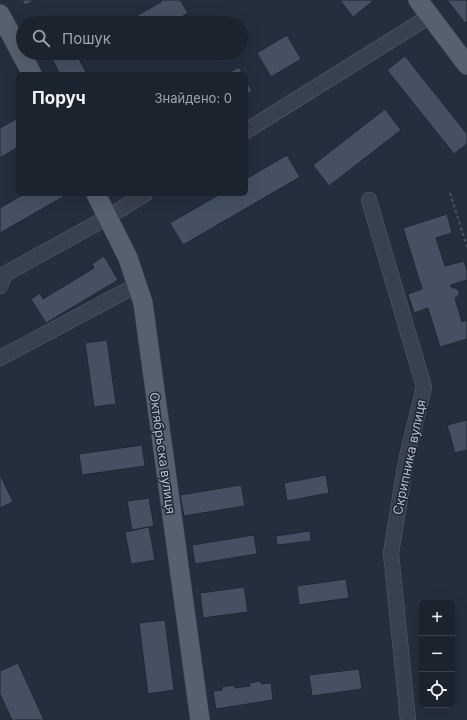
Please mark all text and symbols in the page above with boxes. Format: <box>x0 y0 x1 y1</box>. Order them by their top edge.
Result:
search box <box>16 16 248 60</box>
icon: search <box>30 27 52 49</box>
text: Пошук <box>62 29 111 48</box>
text: Поруч <box>32 88 86 108</box>
text: Знайдено: 0 <box>154 90 232 106</box>
street label: Октябрьска вулиця <box>147 391 179 515</box>
street label: Скрипника вулиця <box>389 398 429 516</box>
map controls <box>419 600 455 708</box>
button: + <box>419 600 455 636</box>
button: − <box>419 636 455 672</box>
button: locate <box>419 672 455 708</box>

